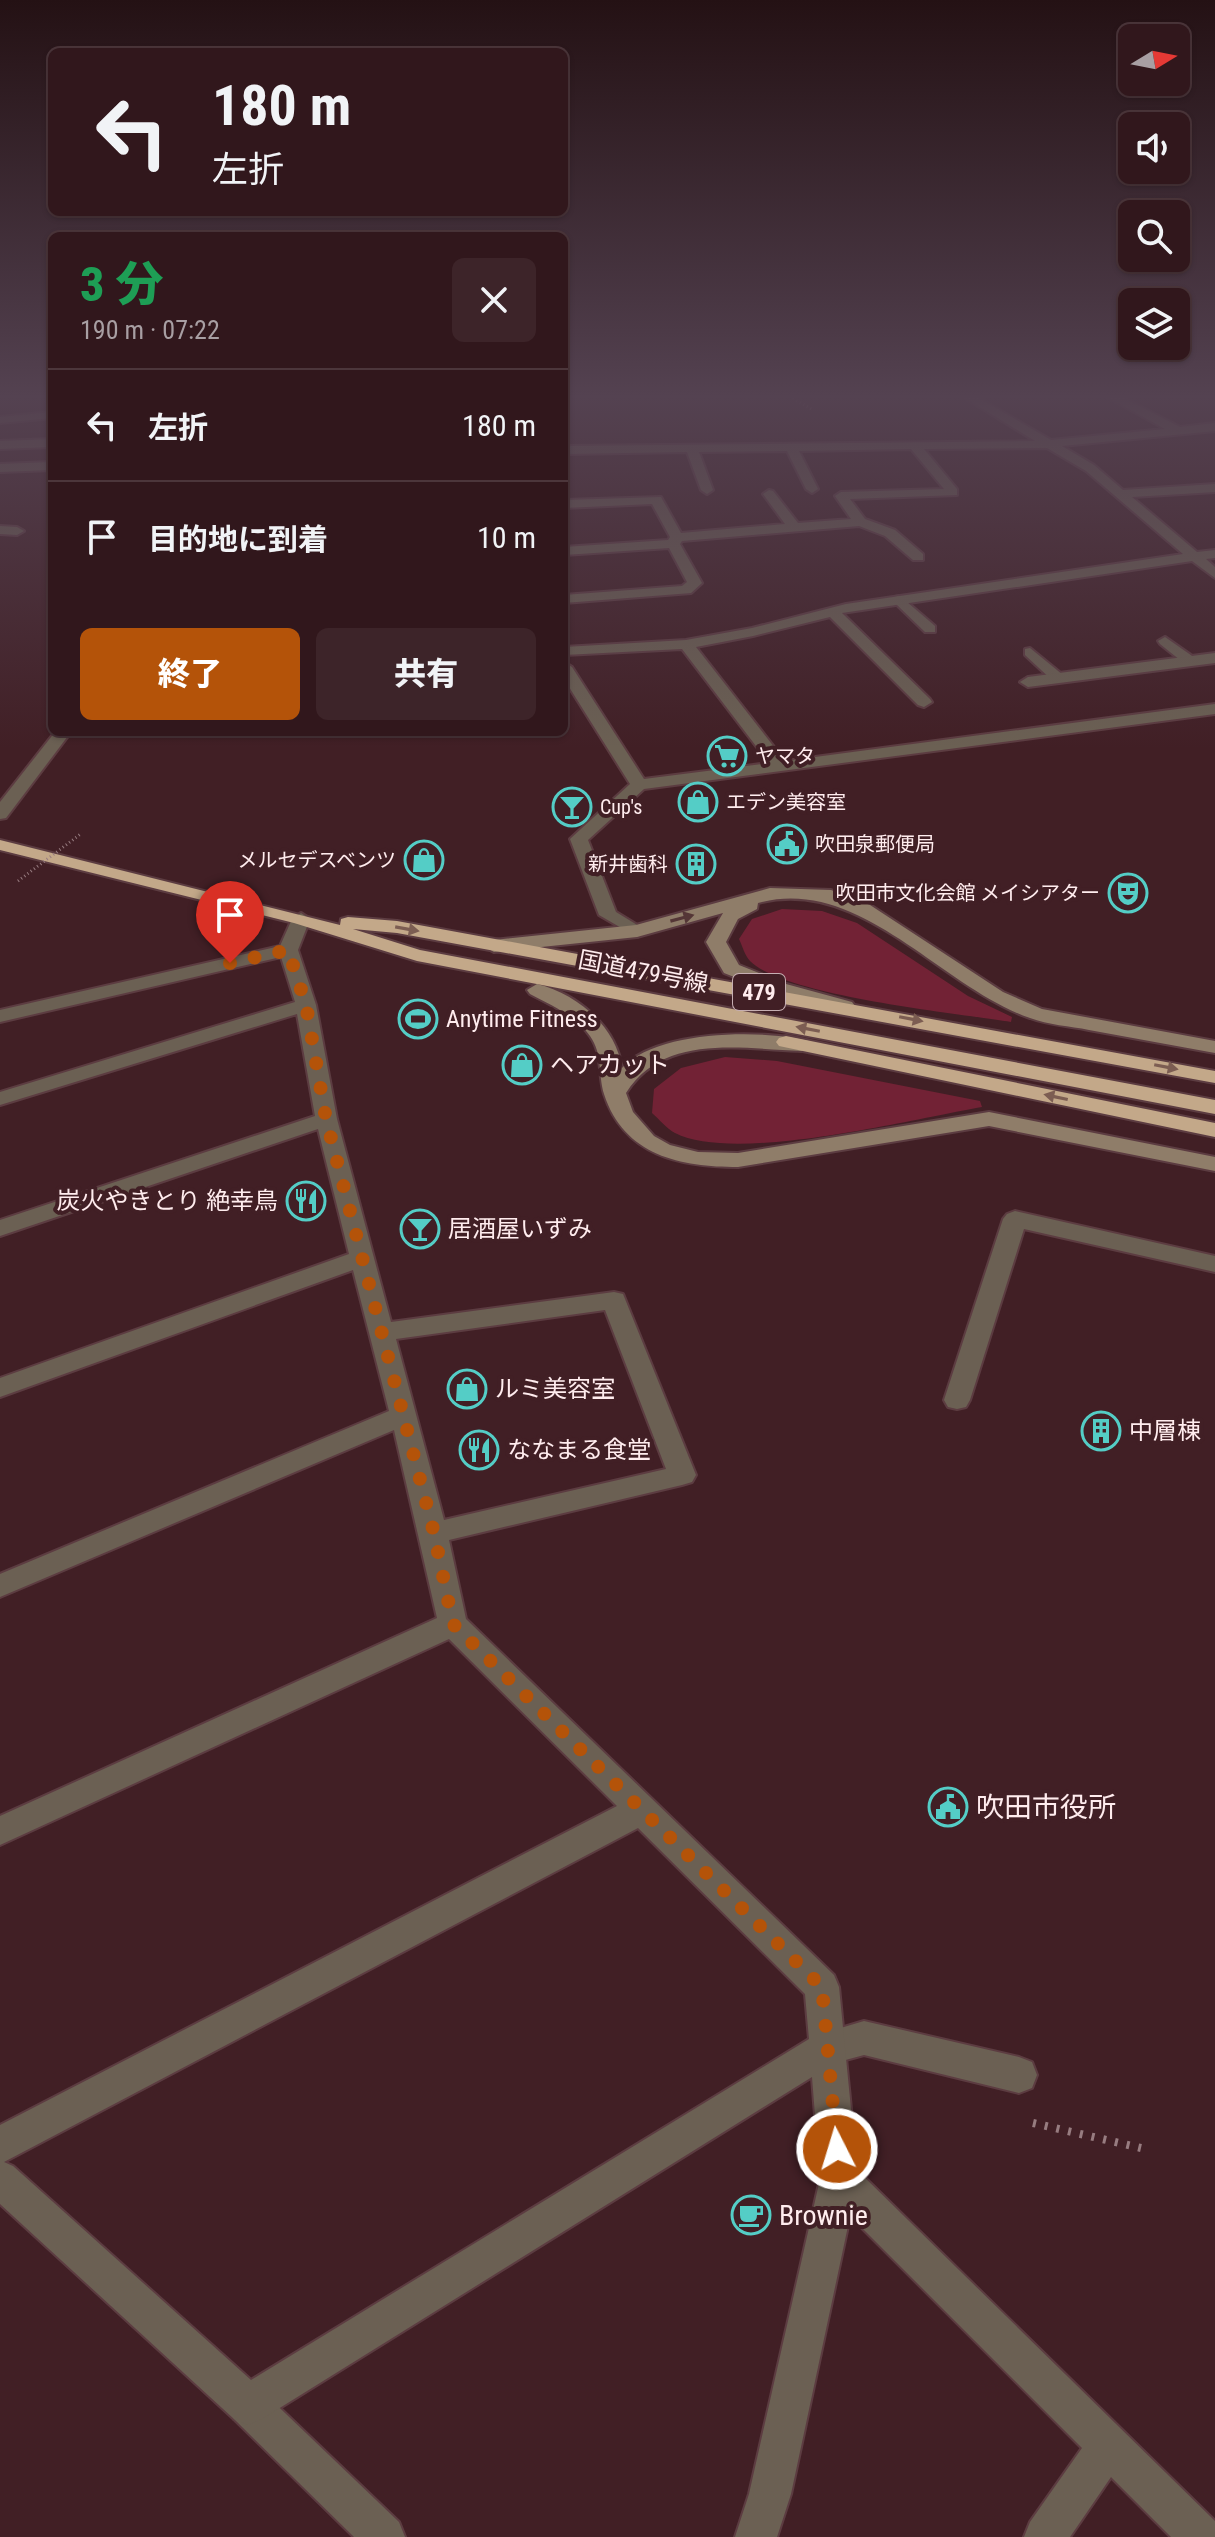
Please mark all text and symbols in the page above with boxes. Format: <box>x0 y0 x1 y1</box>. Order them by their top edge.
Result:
north arrow <box>1118 24 1190 96</box>
map controls <box>1118 24 1190 360</box>
text: 180 m <box>212 73 351 139</box>
icon: left <box>80 80 184 184</box>
button: sound <box>1118 112 1190 184</box>
text: 左折 <box>212 149 284 191</box>
button: search <box>1118 200 1190 272</box>
text: 3 分 <box>80 256 163 313</box>
button: close <box>452 258 536 342</box>
button: layers <box>1118 288 1190 360</box>
text: 190 m · 07:22 <box>80 315 220 345</box>
icon: left <box>80 403 124 447</box>
text: 180 m <box>462 408 536 443</box>
text: 左折 <box>148 410 208 445</box>
icon: arrive <box>80 515 124 559</box>
text: 10 m <box>477 520 536 555</box>
text: 目的地に到着 <box>148 522 328 557</box>
button: 終了 <box>80 628 300 720</box>
button: 共有 <box>316 628 536 720</box>
supermarket icon: ヤマタ <box>706 735 748 777</box>
place label: ヤマタ <box>755 744 815 768</box>
shop icon: エデン美容室 <box>677 781 719 823</box>
bar icon: Cup's <box>551 786 593 828</box>
place label: エデン美容室 <box>726 790 846 814</box>
place label: Cup's <box>600 795 642 819</box>
public building icon: 吹田泉郵便局 <box>766 823 808 865</box>
place label: 吹田泉郵便局 <box>815 832 935 856</box>
shop icon: メルセデスベンツ <box>403 839 445 881</box>
building icon: 新井歯科 <box>675 843 717 885</box>
place label: メルセデスベンツ <box>237 848 396 872</box>
place label: 新井歯科 <box>588 852 668 876</box>
theatre icon: 吹田市文化会館 メイシアター <box>1107 872 1149 914</box>
pin <box>196 881 264 963</box>
place label: 吹田市文化会館 メイシアター <box>835 881 1100 905</box>
icon: arrive <box>208 893 252 937</box>
one-way arrow <box>669 912 694 924</box>
one-way arrow <box>395 924 420 936</box>
street label: 国道479号線 <box>576 946 710 998</box>
road number: 479 <box>733 974 785 1010</box>
sports icon: Anytime Fitness <box>397 998 439 1040</box>
place label: Anytime Fitness <box>446 1005 598 1033</box>
one-way arrow <box>898 1014 923 1026</box>
one-way arrow <box>796 1023 821 1035</box>
shop icon: ヘアカット <box>501 1044 543 1086</box>
place label: ヘアカット <box>550 1051 670 1079</box>
one-way arrow <box>1154 1062 1179 1074</box>
one-way arrow <box>1044 1090 1069 1103</box>
restaurant icon: 炭火やきとり 絶幸鳥 <box>285 1180 327 1222</box>
place label: 炭火やきとり 絶幸鳥 <box>56 1187 278 1215</box>
bar icon: 居酒屋いずみ <box>399 1208 441 1250</box>
place label: 居酒屋いずみ <box>448 1215 592 1243</box>
shop icon: ルミ美容室 <box>446 1368 488 1410</box>
place label: ルミ美容室 <box>495 1375 615 1403</box>
building icon: 中層棟 <box>1080 1410 1122 1452</box>
place label: 中層棟 <box>1129 1417 1201 1445</box>
restaurant icon: ななまる食堂 <box>458 1429 500 1471</box>
place label: ななまる食堂 <box>507 1436 651 1464</box>
public building icon: 吹田市役所 <box>927 1786 969 1828</box>
place label: 吹田市役所 <box>976 1791 1116 1824</box>
position arrow <box>795 2107 879 2191</box>
cafe icon: Brownie <box>730 2194 772 2236</box>
place label: Brownie <box>779 2199 868 2232</box>

